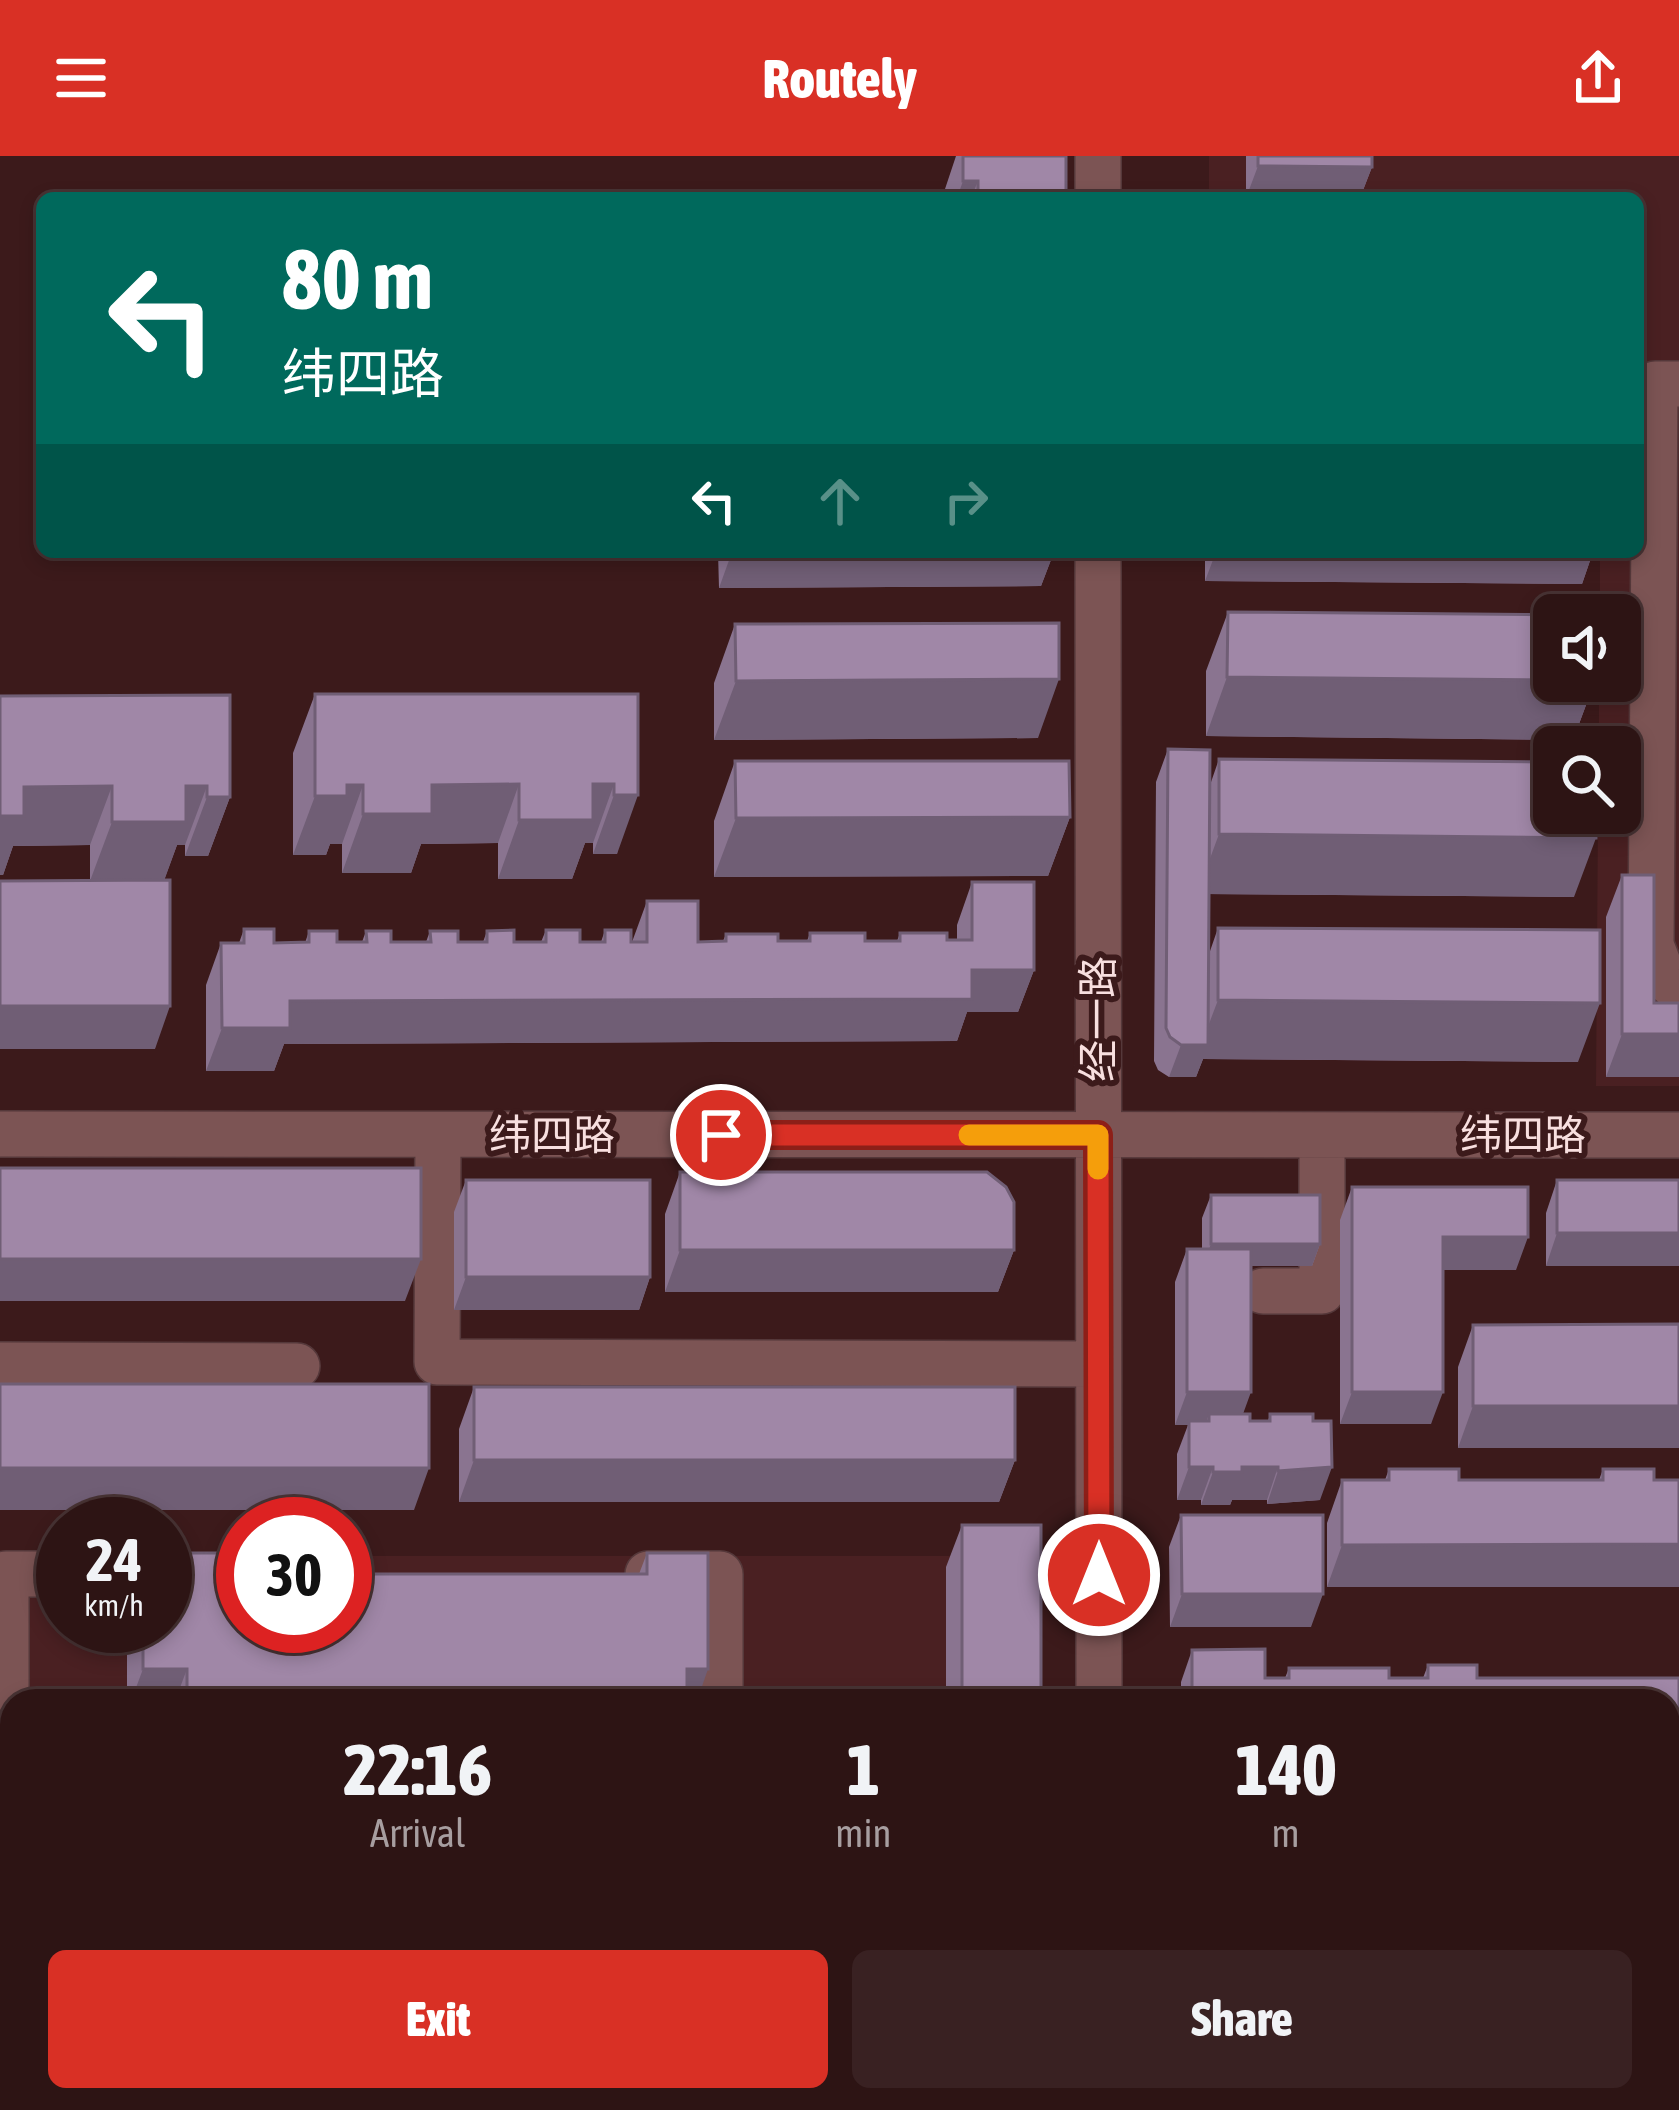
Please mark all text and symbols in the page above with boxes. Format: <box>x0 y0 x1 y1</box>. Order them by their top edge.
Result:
icon: menu <box>48 45 114 111</box>
icon: share <box>1565 45 1631 111</box>
text: Routely <box>762 48 917 109</box>
text: 80 m <box>282 231 433 327</box>
icon: left <box>84 240 240 396</box>
text: 纬四路 <box>282 343 444 404</box>
icon: left <box>681 468 747 534</box>
icon: ahead <box>807 468 873 534</box>
icon: right <box>933 468 999 534</box>
map controls <box>1533 594 1641 834</box>
button: sound <box>1533 594 1641 702</box>
button: search <box>1533 726 1641 834</box>
street label: 经一路 <box>1074 956 1122 1082</box>
pin <box>670 1084 772 1186</box>
icon: arrive <box>688 1102 754 1168</box>
street label: 纬四路 <box>489 1111 615 1159</box>
street label: 纬四路 <box>1460 1111 1586 1159</box>
speed limit sign: 30 <box>216 1497 372 1653</box>
position arrow <box>1036 1512 1162 1638</box>
text: 24 <box>86 1525 142 1594</box>
text: km/h <box>84 1588 144 1622</box>
text: 22:16 <box>344 1728 492 1810</box>
text: 1 <box>846 1728 880 1810</box>
text: 140 <box>1235 1728 1336 1810</box>
text: Arrival <box>370 1811 465 1855</box>
text: min <box>835 1811 891 1855</box>
text: m <box>1272 1811 1300 1855</box>
button: Exit <box>48 1950 828 2088</box>
button: Share <box>852 1950 1632 2088</box>

